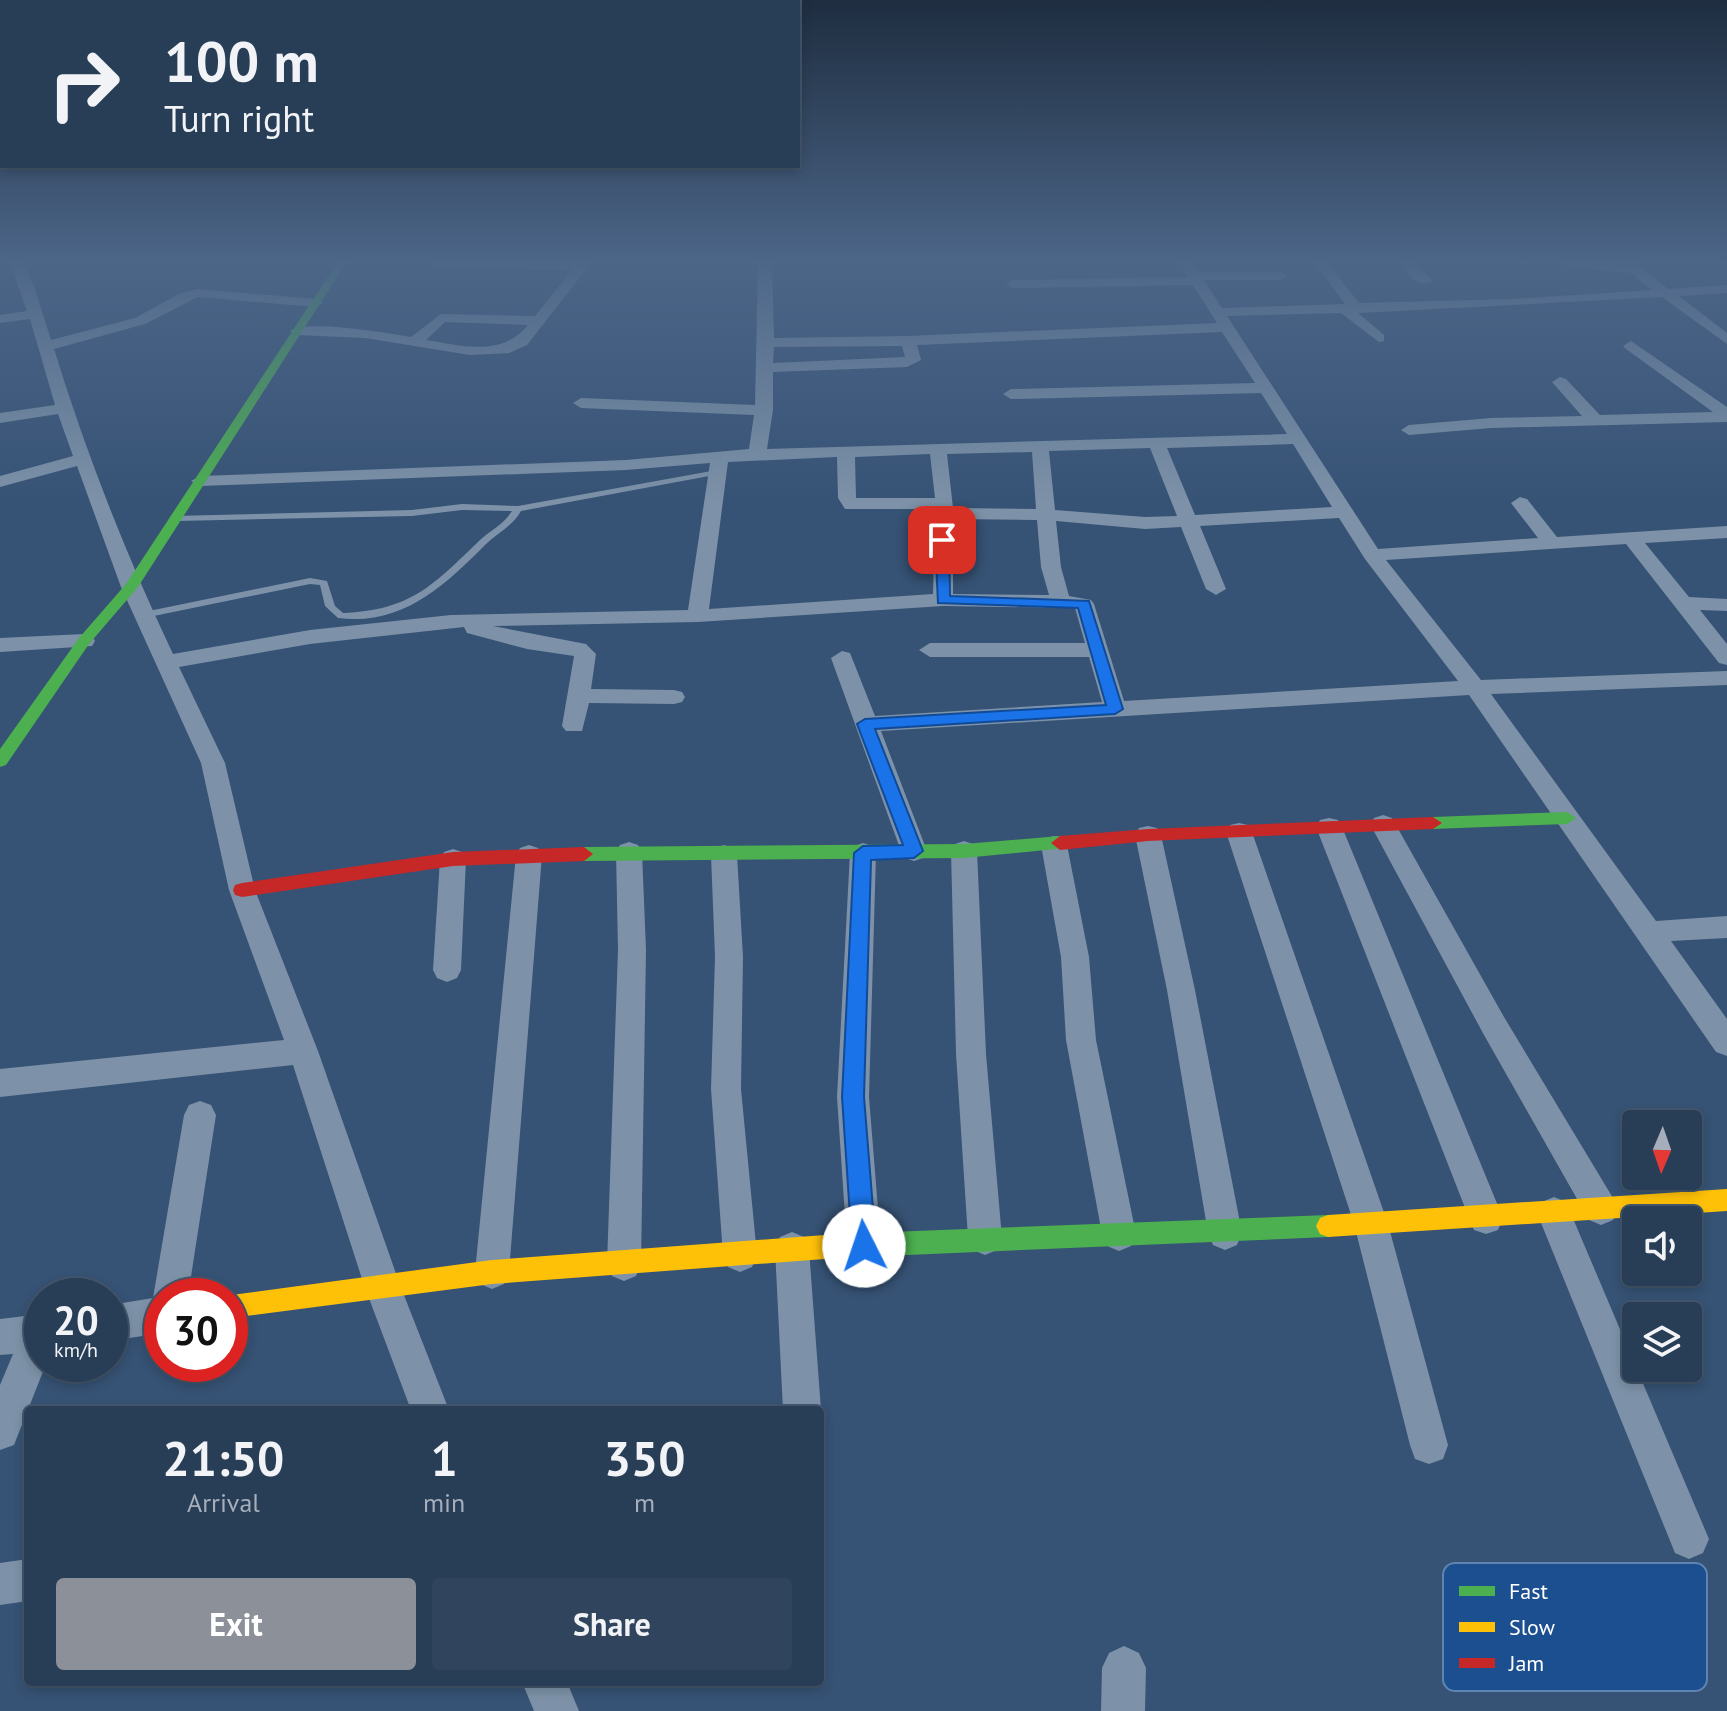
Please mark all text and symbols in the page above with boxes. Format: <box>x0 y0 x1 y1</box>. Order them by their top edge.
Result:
text: 100 m <box>164 25 319 97</box>
icon: right <box>32 32 136 136</box>
text: Turn right <box>164 95 314 142</box>
pin <box>908 506 976 574</box>
icon: arrive <box>920 518 964 562</box>
north arrow <box>1622 1110 1702 1190</box>
map controls <box>1622 1110 1702 1382</box>
position arrow <box>822 1204 906 1288</box>
button: sound <box>1622 1206 1702 1286</box>
speed limit sign: 30 <box>144 1278 248 1382</box>
text: 20 <box>53 1294 99 1346</box>
button: layers <box>1622 1302 1702 1382</box>
text: km/h <box>54 1337 98 1363</box>
text: 21:50 <box>163 1427 284 1489</box>
text: 1 <box>430 1427 458 1489</box>
text: 350 <box>604 1427 685 1489</box>
text: Arrival <box>187 1486 260 1519</box>
text: min <box>423 1486 465 1519</box>
text: m <box>634 1486 655 1519</box>
legend <box>1443 1563 1707 1691</box>
text: Fast <box>1509 1577 1549 1605</box>
button: Exit <box>56 1578 416 1670</box>
button: Share <box>432 1578 792 1670</box>
text: Slow <box>1509 1613 1555 1641</box>
text: Jam <box>1508 1649 1544 1677</box>

